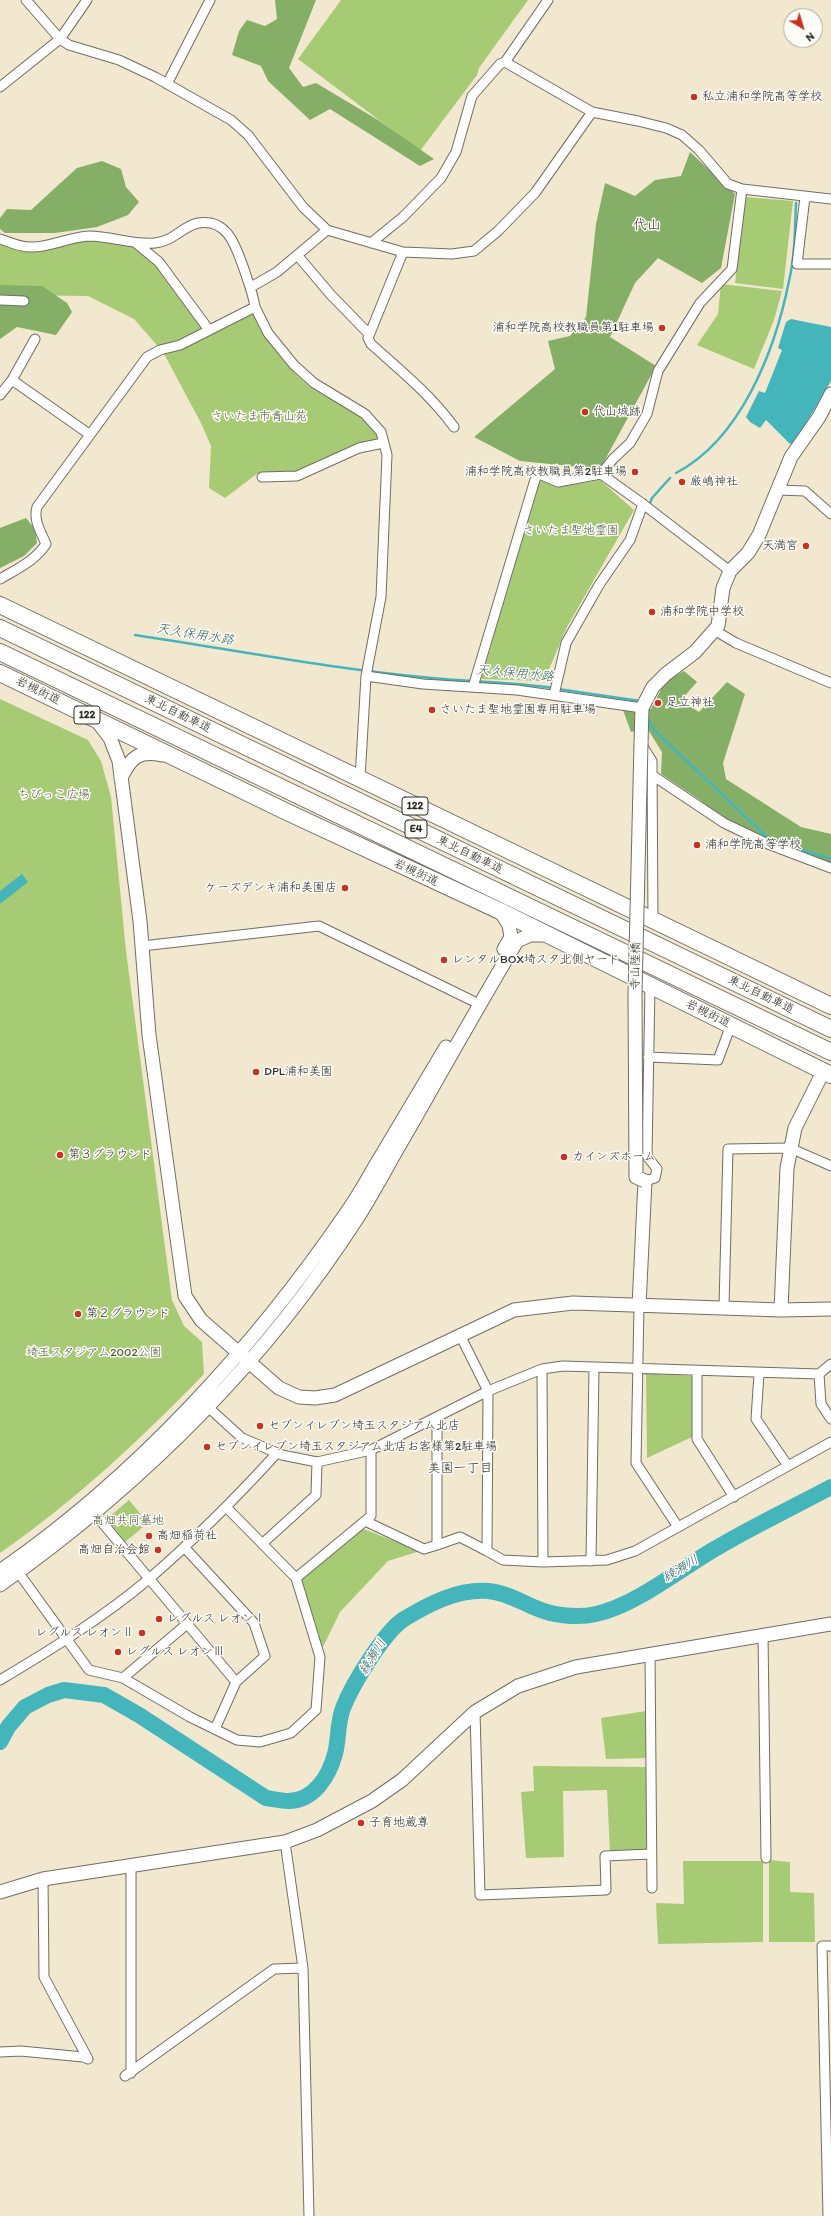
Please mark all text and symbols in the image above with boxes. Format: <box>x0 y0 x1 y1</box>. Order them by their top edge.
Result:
north arrow <box>783 8 823 48</box>
text: N <box>803 30 817 44</box>
place label: 私立浦和学院高等学校 <box>702 90 822 104</box>
marker: 私立浦和学院高等学校 <box>689 92 699 102</box>
district label: 代山 <box>633 217 661 233</box>
place label: 浦和学院高校教職員第1駐車場 <box>492 321 654 335</box>
marker: 浦和学院高校教職員第1駐車場 <box>657 323 667 333</box>
place label: 代山城跡 <box>593 405 641 419</box>
marker: 代山城跡 <box>580 407 590 417</box>
park label: さいたま市青山苑 <box>211 410 307 424</box>
place label: 浦和学院高校教職員第2駐車場 <box>465 465 627 479</box>
marker: 浦和学院高校教職員第2駐車場 <box>630 467 640 477</box>
place label: 厳嶋神社 <box>690 475 738 489</box>
marker: 厳嶋神社 <box>677 477 687 487</box>
park label: さいたま聖地霊園 <box>523 524 619 538</box>
place label: 天満宮 <box>762 539 798 553</box>
marker: 天満宮 <box>801 541 811 551</box>
place label: 浦和学院中学校 <box>660 605 744 619</box>
marker: 浦和学院中学校 <box>647 607 657 617</box>
water label: 天久保用水路 <box>155 621 235 649</box>
water label: 天久保用水路 <box>475 663 555 685</box>
street label: 岩槻街道 <box>13 674 63 708</box>
street label: 東北自動車道 <box>142 692 214 736</box>
place label: 足立神社 <box>666 696 714 710</box>
marker: 足立神社 <box>653 698 663 708</box>
place label: さいたま聖地霊園専用駐車場 <box>440 703 596 717</box>
marker: さいたま聖地霊園専用駐車場 <box>427 705 437 715</box>
road number: 122 <box>74 706 100 724</box>
park label: ちびっこ広場 <box>18 788 90 802</box>
road number: 122 <box>402 797 428 815</box>
road number: E4 <box>405 820 427 838</box>
street label: 東北自動車道 <box>434 833 506 877</box>
place label: 浦和学院高等学校 <box>705 838 801 852</box>
marker: 浦和学院高等学校 <box>692 840 702 850</box>
street label: 岩槻街道 <box>391 856 441 890</box>
place label: ケーズデンキ浦和美園店 <box>205 881 337 895</box>
marker: ケーズデンキ浦和美園店 <box>340 883 350 893</box>
street label: 寺山陸橋 <box>628 942 644 990</box>
place label: レンタルBOX埼スタ北側ヤード <box>452 953 620 967</box>
marker: レンタルBOX埼スタ北側ヤード <box>439 955 449 965</box>
street label: 東北自動車道 <box>725 973 797 1017</box>
street label: 岩槻街道 <box>683 997 733 1031</box>
place label: DPL浦和美園 <box>264 1065 333 1079</box>
marker: DPL浦和美園 <box>251 1067 261 1077</box>
place label: 第３グラウンド <box>68 1148 152 1162</box>
marker: 第３グラウンド <box>55 1150 65 1160</box>
place label: カインズホーム <box>572 1150 656 1164</box>
marker: カインズホーム <box>559 1152 569 1162</box>
place label: 第２グラウンド <box>86 1307 170 1321</box>
marker: 第２グラウンド <box>73 1309 83 1319</box>
park label: 埼玉スタジアム2002公園 <box>26 1346 162 1360</box>
place label: セブンイレブン埼玉スタジアム北店 <box>268 1419 460 1433</box>
marker: セブンイレブン埼玉スタジアム北店 <box>255 1421 265 1431</box>
place label: セブンイレブン埼玉スタジアム北店お客様第2駐車場 <box>215 1440 497 1454</box>
marker: セブンイレブン埼玉スタジアム北店お客様第2駐車場 <box>202 1442 212 1452</box>
district label: 美園一丁目 <box>428 1461 492 1477</box>
park label: 高畑共同墓地 <box>92 1514 164 1528</box>
place label: 高畑稲荷社 <box>157 1529 217 1543</box>
marker: 高畑稲荷社 <box>144 1531 154 1541</box>
place label: 高畑自治会館 <box>78 1543 150 1557</box>
marker: 高畑自治会館 <box>153 1545 163 1555</box>
water label: 綾瀬川 <box>660 1552 702 1586</box>
place label: レグルス レオンⅠ <box>167 1612 266 1626</box>
marker: レグルス レオンⅠ <box>154 1614 164 1624</box>
place label: レグルス レオンⅡ <box>35 1626 134 1640</box>
marker: レグルス レオンⅡ <box>137 1628 147 1638</box>
water label: 綾瀬川 <box>356 1636 390 1678</box>
place label: レグルス レオンⅢ <box>126 1645 225 1659</box>
marker: レグルス レオンⅢ <box>113 1647 123 1657</box>
place label: 子育地蔵尊 <box>369 1816 429 1830</box>
marker: 子育地蔵尊 <box>356 1818 366 1828</box>

